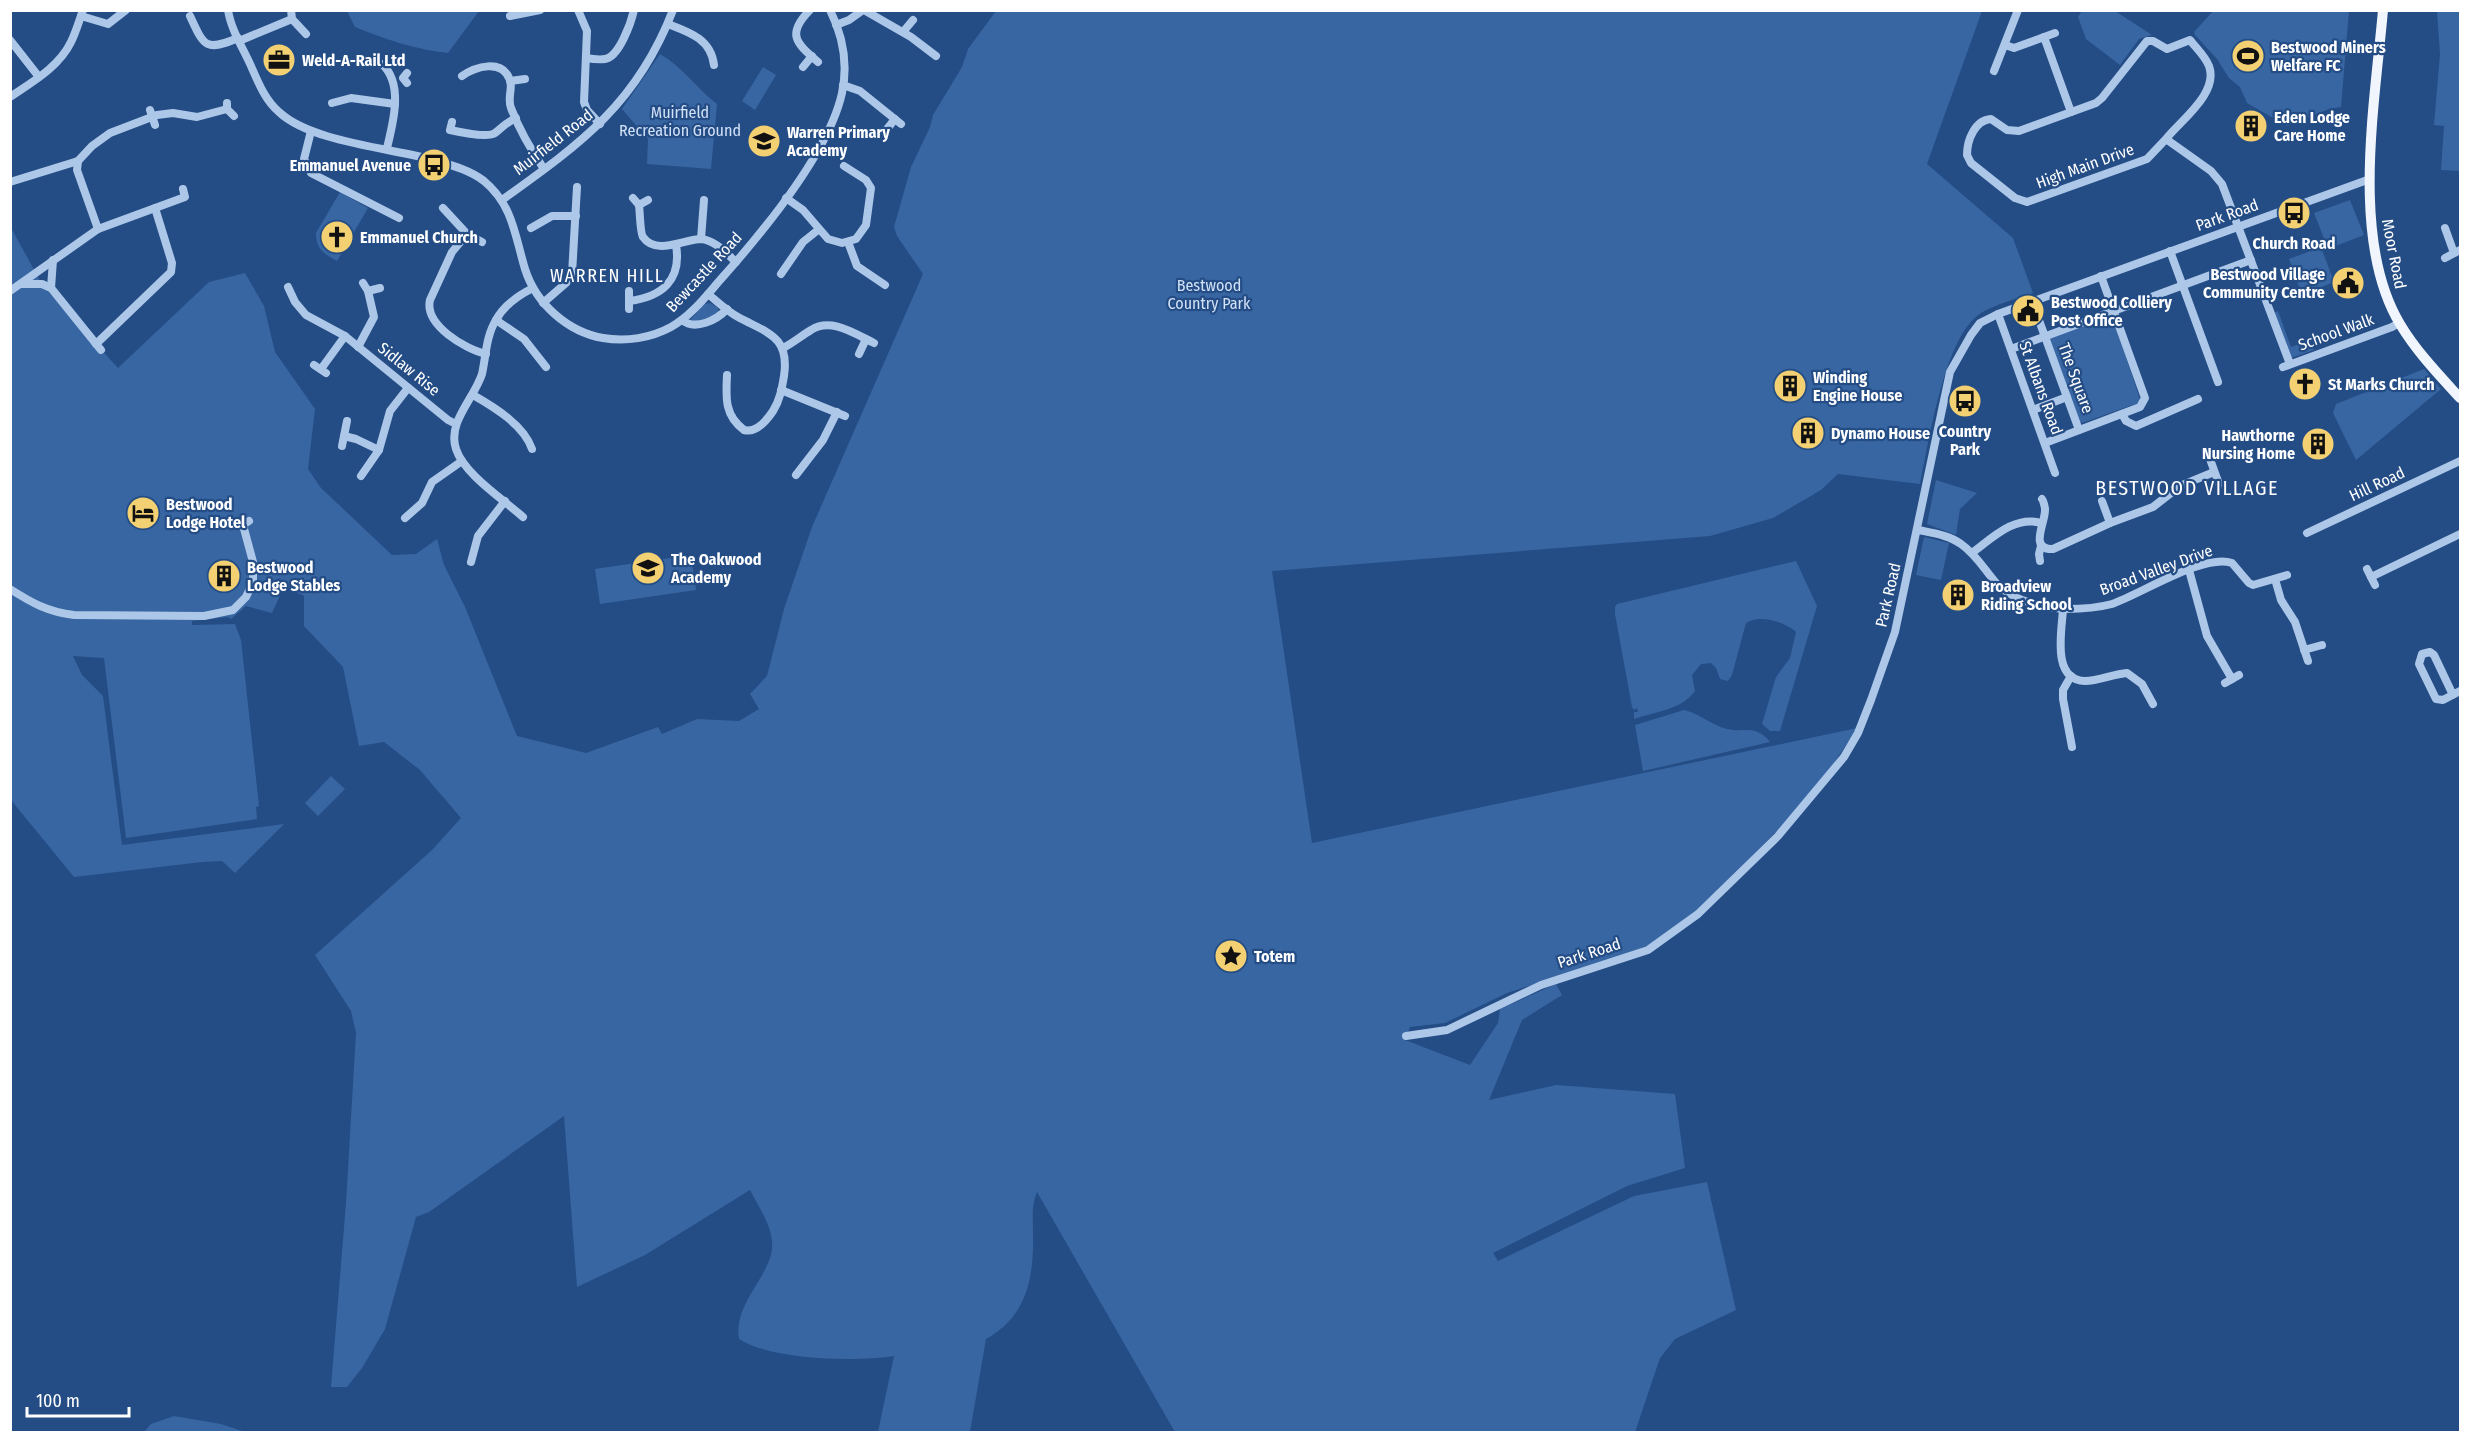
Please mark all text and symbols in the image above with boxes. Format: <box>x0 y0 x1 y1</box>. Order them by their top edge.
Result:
sports icon: Bestwood Miners Welfare FC <box>2230 38 2266 74</box>
place label: Bestwood Miners Welfare FC <box>2271 38 2386 75</box>
office icon: Weld-A-Rail Ltd <box>261 42 297 78</box>
place label: Weld-A-Rail Ltd <box>302 51 405 70</box>
park label: Muirfield Recreation Ground <box>619 103 741 140</box>
street label: Muirfield Road <box>510 105 596 179</box>
building icon: Eden Lodge Care Home <box>2233 108 2269 144</box>
place label: Eden Lodge Care Home <box>2274 108 2350 145</box>
school or university icon: Warren Primary Academy <box>746 123 782 159</box>
place label: Warren Primary Academy <box>786 123 890 160</box>
street label: High Main Drive <box>2033 139 2137 193</box>
bus stop icon: Emmanuel Avenue <box>416 147 452 183</box>
place label: Emmanuel Avenue <box>290 156 411 175</box>
street label: Park Road <box>2193 195 2261 235</box>
bus stop icon: Church Road <box>2276 195 2312 231</box>
street label: Moor Road <box>2378 217 2410 291</box>
church icon: Emmanuel Church <box>319 219 355 255</box>
place label: Emmanuel Church <box>360 228 478 247</box>
street label: Bewcastle Road <box>662 228 746 316</box>
place label: Church Road <box>2253 234 2335 253</box>
district label: WARREN HILL <box>550 265 664 287</box>
place label: Bestwood Village Community Centre <box>2203 265 2325 302</box>
public building icon: Bestwood Village Community Centre <box>2330 265 2366 301</box>
park label: Bestwood Country Park <box>1167 276 1251 313</box>
public building icon: Bestwood Colliery Post Office <box>2010 293 2046 329</box>
place label: Bestwood Colliery Post Office <box>2051 293 2172 330</box>
street label: School Walk <box>2296 309 2377 354</box>
street label: Sidlaw Rise <box>374 338 444 400</box>
street label: St Albans Road <box>2015 339 2067 437</box>
street label: The Square <box>2055 340 2097 416</box>
church icon: St Marks Church <box>2287 366 2323 402</box>
building icon: Winding Engine House <box>1772 368 1808 404</box>
place label: Winding Engine House <box>1813 368 1902 405</box>
place label: St Marks Church <box>2328 375 2435 394</box>
bus stop icon: Country Park <box>1947 383 1983 419</box>
building icon: Dynamo House <box>1790 415 1826 451</box>
place label: Country Park <box>1939 422 1992 459</box>
place label: Dynamo House <box>1831 424 1930 443</box>
place label: Hawthorne Nursing Home <box>2202 426 2295 463</box>
building icon: Hawthorne Nursing Home <box>2300 426 2336 462</box>
street label: Hill Road <box>2346 463 2408 505</box>
district label: BESTWOOD VILLAGE <box>2095 476 2279 500</box>
hotel icon: Bestwood Lodge Hotel <box>125 495 161 531</box>
place label: Bestwood Lodge Hotel <box>166 495 246 532</box>
street label: Broad Valley Drive <box>2097 541 2215 599</box>
school or university icon: The Oakwood Academy <box>630 550 666 586</box>
place label: The Oakwood Academy <box>670 550 761 587</box>
building icon: Bestwood Lodge Stables <box>206 558 242 594</box>
place label: Bestwood Lodge Stables <box>247 558 340 595</box>
street label: Park Road <box>1871 561 1905 629</box>
building icon: Broadview Riding School <box>1940 577 1976 613</box>
place label: Broadview Riding School <box>1981 577 2072 614</box>
street label: Park Road <box>1555 934 1623 972</box>
place icon: Totem <box>1213 938 1249 974</box>
place label: Totem <box>1254 947 1295 966</box>
scale bar <box>27 1380 129 1418</box>
text: 100 m <box>36 1390 80 1412</box>

